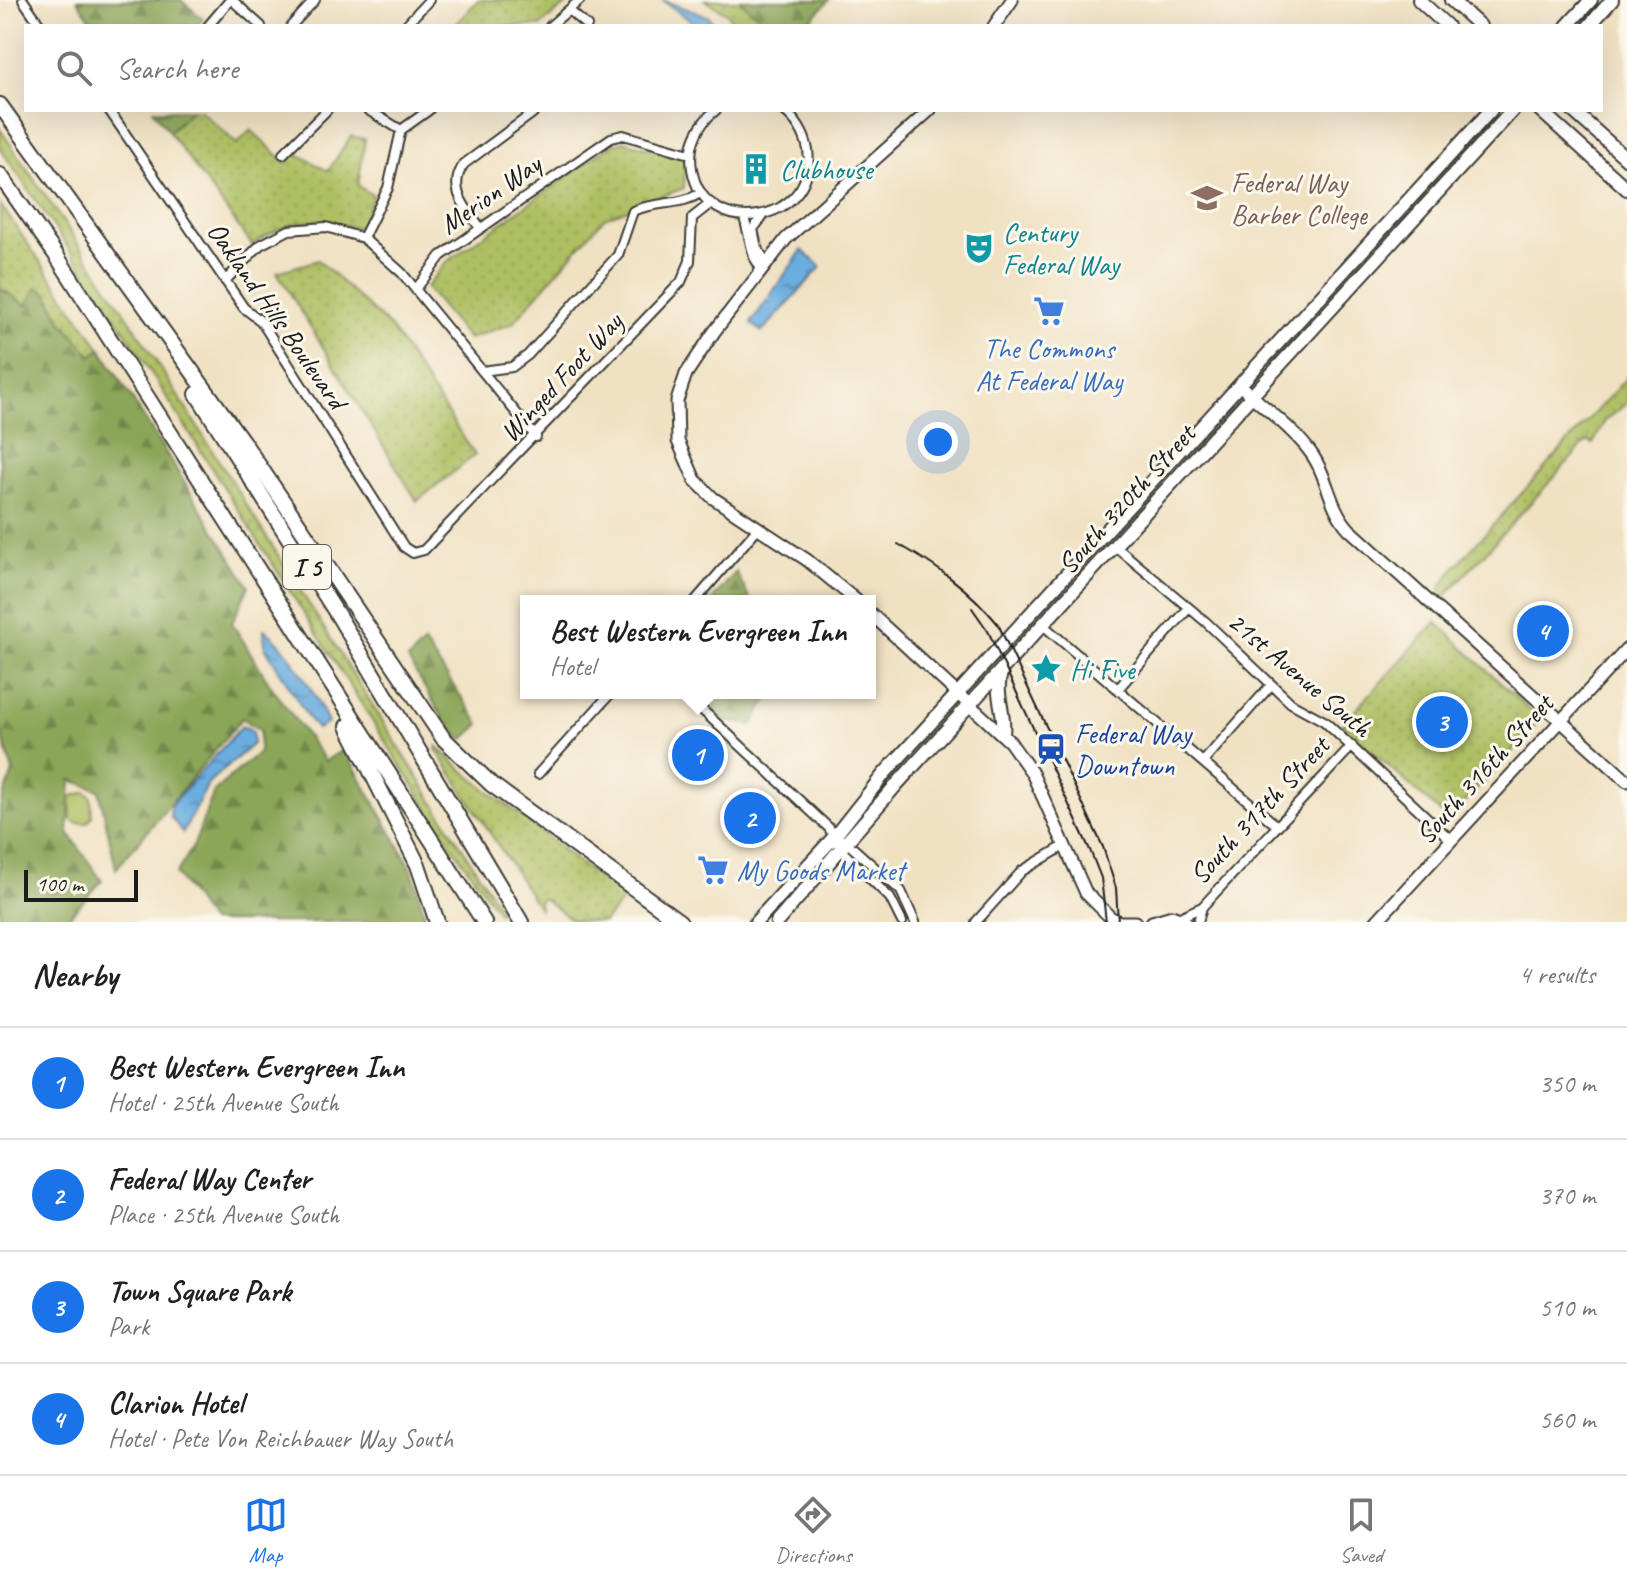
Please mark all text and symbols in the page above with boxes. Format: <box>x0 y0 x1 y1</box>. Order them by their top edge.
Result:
search box <box>24 24 1603 112</box>
icon: search <box>52 46 96 90</box>
text: Search here <box>116 49 238 87</box>
street label: Merion Way <box>433 145 549 242</box>
building icon: Clubhouse <box>739 152 773 186</box>
place label: Clubhouse <box>780 152 874 187</box>
place label: Federal Way Barber College <box>1231 165 1369 232</box>
school or university icon: Federal Way Barber College <box>1190 181 1224 215</box>
street label: Oakland Hills Boulevard <box>199 215 357 419</box>
place label: Century Federal Way <box>1003 215 1121 282</box>
theatre icon: Century Federal Way <box>962 231 996 265</box>
supermarket icon: The Commons At Federal Way <box>1032 294 1066 328</box>
street label: Winged Foot Way <box>492 303 631 449</box>
place label: The Commons At Federal Way <box>976 331 1125 398</box>
street label: South 320th Street <box>1050 415 1204 581</box>
your location <box>918 422 958 462</box>
road number: I 5 <box>283 545 331 589</box>
popup <box>520 595 876 699</box>
pin: 4 <box>1517 601 1569 661</box>
street label: 21st Avenue South <box>1221 604 1380 745</box>
text: Best Western Evergreen Inn <box>550 612 846 650</box>
text: Hotel <box>550 650 595 683</box>
place icon: Hi Five <box>1029 652 1063 686</box>
place label: Hi Five <box>1070 652 1137 687</box>
street label: South 316th Street <box>1408 687 1560 851</box>
pin: 3 <box>1416 692 1468 752</box>
place label: Federal Way Downtown <box>1075 716 1193 783</box>
pin: 1 <box>672 725 724 785</box>
street label: South 317th Street <box>1182 727 1338 891</box>
station icon: Federal Way Downtown <box>1034 732 1068 766</box>
pin: 2 <box>724 788 776 848</box>
supermarket icon: My Goods Market <box>696 853 730 887</box>
place label: My Goods Market <box>737 853 908 888</box>
scale bar <box>24 866 138 902</box>
text: 100 m <box>36 870 83 898</box>
text: Nearby <box>32 953 118 996</box>
text: 4 results <box>1519 958 1595 991</box>
text: Best Western Evergreen Inn <box>108 1048 404 1086</box>
text: 1 <box>52 1067 64 1100</box>
text: 350 m <box>1539 1067 1595 1100</box>
text: Hotel · 25th Avenue South <box>108 1086 339 1119</box>
text: Federal Way Center <box>108 1160 311 1198</box>
text: 2 <box>52 1179 64 1212</box>
text: 370 m <box>1539 1179 1595 1212</box>
text: Place · 25th Avenue South <box>108 1198 339 1231</box>
text: Town Square Park <box>108 1272 291 1310</box>
text: 3 <box>52 1291 64 1324</box>
text: 510 m <box>1539 1291 1595 1324</box>
text: Park <box>108 1310 149 1343</box>
text: Clarion Hotel <box>108 1384 243 1422</box>
text: 4 <box>52 1403 64 1436</box>
text: 560 m <box>1539 1403 1595 1436</box>
text: Hotel · Pete Von Reichbauer Way South <box>108 1422 453 1455</box>
tab: Map <box>244 1493 288 1569</box>
tab: Directions <box>775 1493 852 1569</box>
tab: Saved <box>1339 1493 1383 1569</box>

